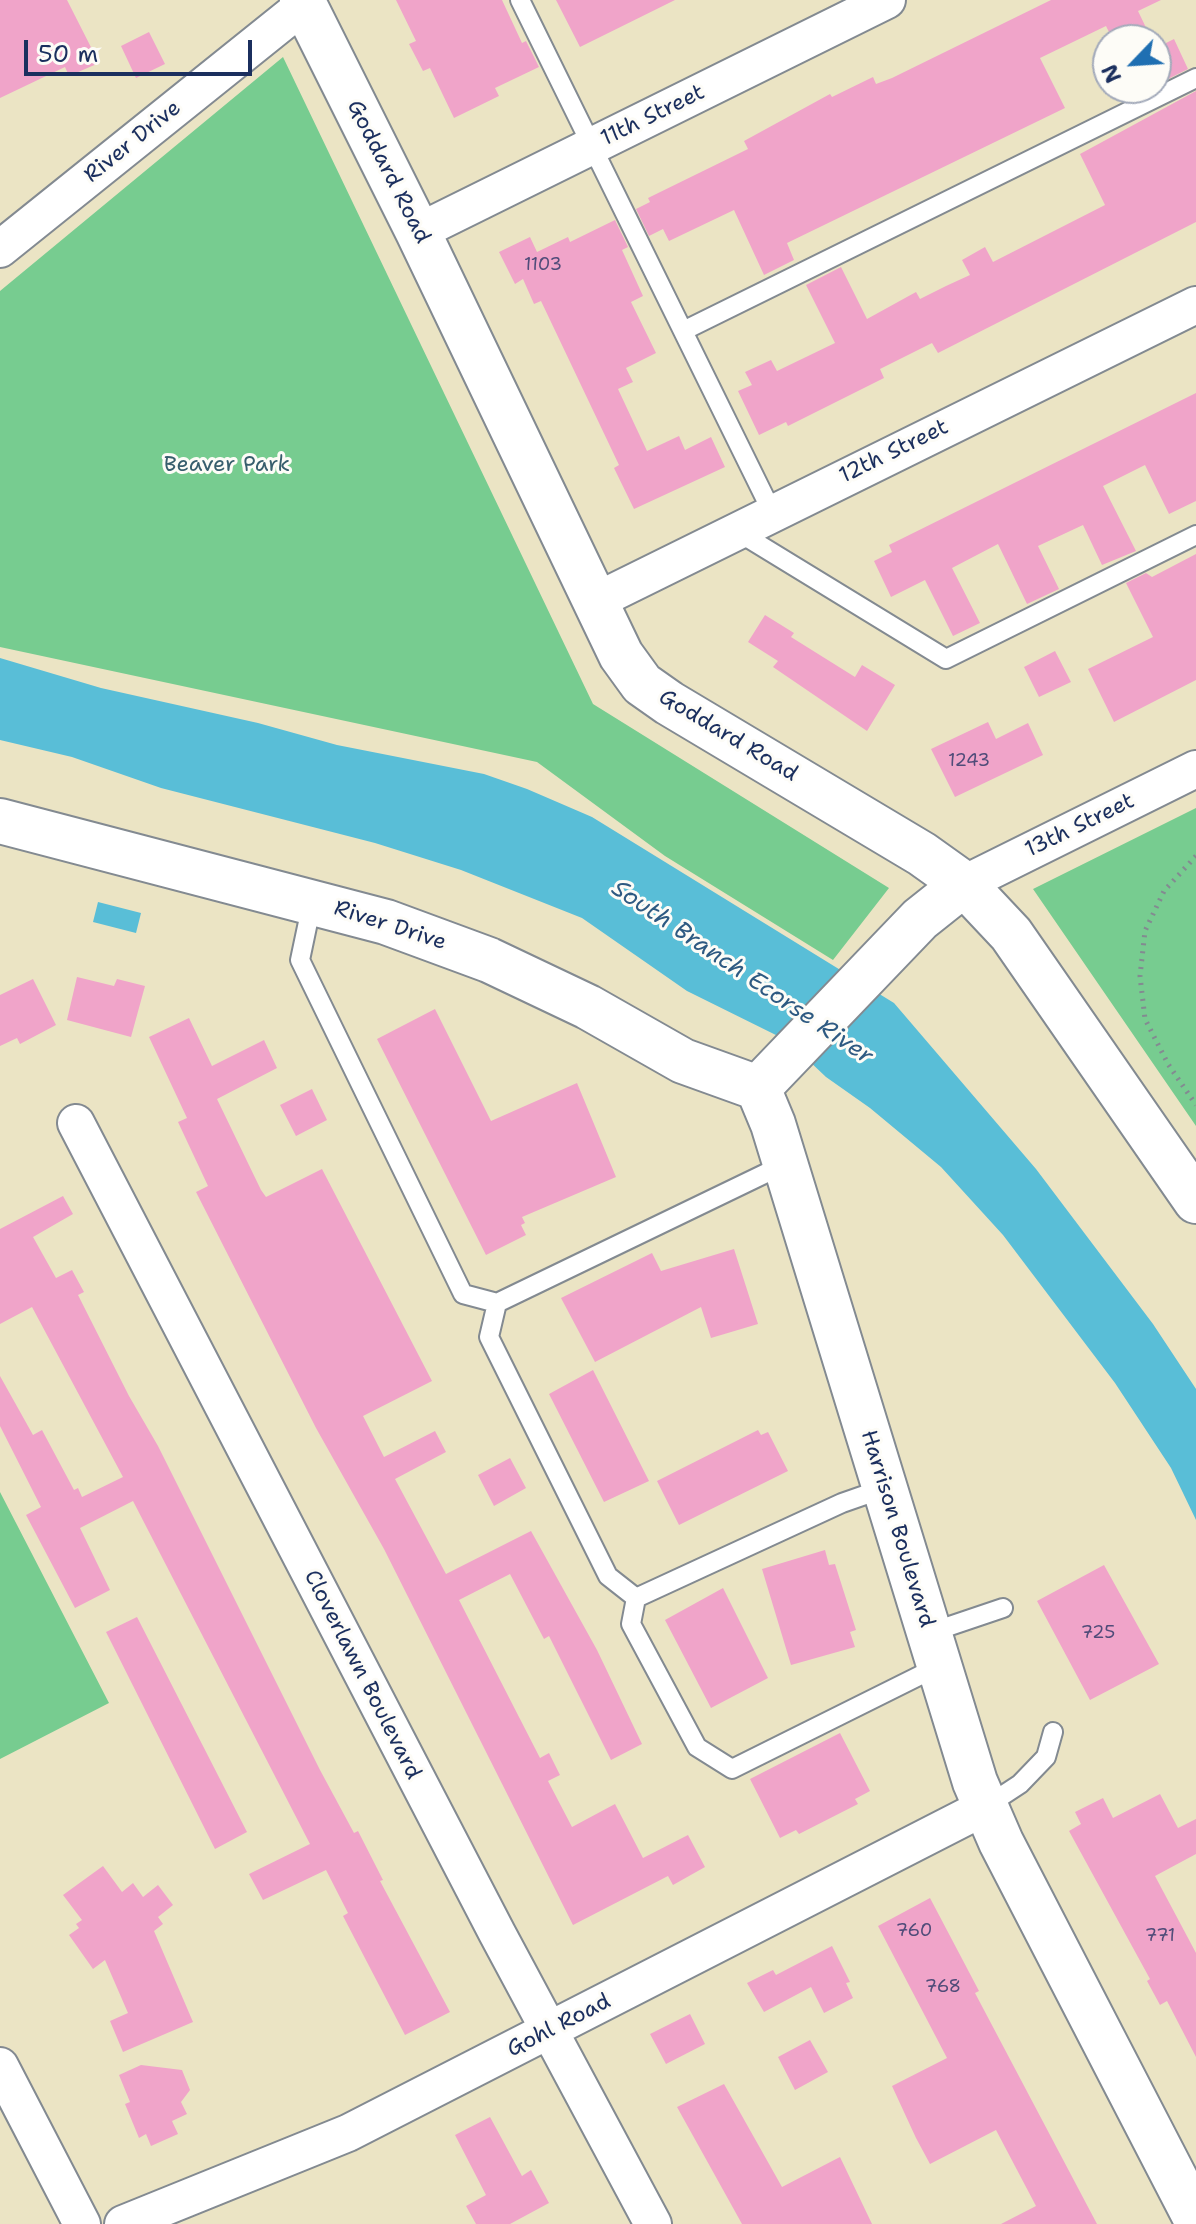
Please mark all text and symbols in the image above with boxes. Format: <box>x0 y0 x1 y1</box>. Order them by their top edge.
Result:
scale bar <box>28 24 256 74</box>
north arrow <box>1092 24 1172 104</box>
text: 50 m <box>38 38 98 70</box>
text: N <box>1095 59 1128 88</box>
street label: 11th Street <box>597 80 709 152</box>
street label: River Drive <box>79 95 187 189</box>
street label: Goddard Road <box>341 96 435 248</box>
house number: 1103 <box>524 254 562 276</box>
street label: 12th Street <box>835 414 953 490</box>
park label: Beaver Park <box>164 452 290 478</box>
street label: Goddard Road <box>654 684 802 788</box>
house number: 1243 <box>948 750 990 772</box>
street label: 13th Street <box>1021 788 1139 864</box>
water label: South Branch Ecorse River <box>606 875 878 1071</box>
street label: River Drive <box>331 895 449 957</box>
street label: Harrison Boulevard <box>854 1427 940 1631</box>
street label: Cloverlawn Boulevard <box>298 1566 426 1784</box>
house number: 725 <box>1081 1622 1115 1644</box>
house number: 760 <box>896 1920 932 1942</box>
house number: 771 <box>1145 1925 1175 1947</box>
house number: 768 <box>925 1976 961 1998</box>
street label: Gohl Road <box>503 1989 615 2063</box>

